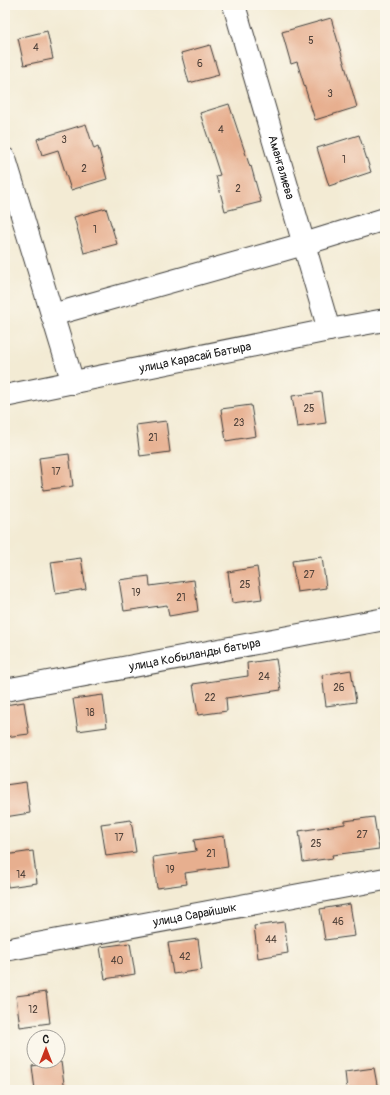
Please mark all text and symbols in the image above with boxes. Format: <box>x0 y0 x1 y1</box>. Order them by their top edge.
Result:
house number: 5 <box>308 35 314 47</box>
house number: 4 <box>33 42 39 54</box>
house number: 6 <box>197 58 203 70</box>
house number: 3 <box>327 88 333 100</box>
house number: 4 <box>218 124 224 136</box>
street label: Амангалиева <box>265 133 298 201</box>
house number: 3 <box>61 134 67 146</box>
house number: 1 <box>342 154 346 166</box>
house number: 2 <box>81 163 87 175</box>
house number: 2 <box>235 183 241 195</box>
house number: 1 <box>93 224 97 236</box>
street label: улица Карасай Батыра <box>137 338 253 376</box>
house number: 25 <box>303 403 315 415</box>
house number: 23 <box>234 417 245 429</box>
house number: 21 <box>148 432 158 444</box>
house number: 17 <box>51 466 61 478</box>
house number: 27 <box>304 569 315 581</box>
house number: 25 <box>239 579 251 591</box>
house number: 19 <box>131 587 141 599</box>
house number: 21 <box>176 592 186 604</box>
street label: улица Кобыланды батыра <box>127 635 262 674</box>
house number: 24 <box>258 671 270 683</box>
house number: 26 <box>333 682 345 694</box>
house number: 22 <box>204 692 216 704</box>
house number: 18 <box>86 707 94 719</box>
house number: 27 <box>357 829 368 841</box>
house number: 17 <box>114 832 124 844</box>
house number: 25 <box>310 838 322 850</box>
house number: 21 <box>206 848 216 860</box>
house number: 19 <box>165 864 175 876</box>
house number: 14 <box>16 869 26 881</box>
street label: улица Сарайшык <box>151 899 238 930</box>
house number: 46 <box>332 916 344 928</box>
house number: 44 <box>265 934 277 946</box>
house number: 42 <box>179 951 191 963</box>
house number: 40 <box>111 955 123 967</box>
house number: 12 <box>28 1004 38 1016</box>
north arrow <box>26 1029 66 1069</box>
text: С <box>43 1033 50 1046</box>

